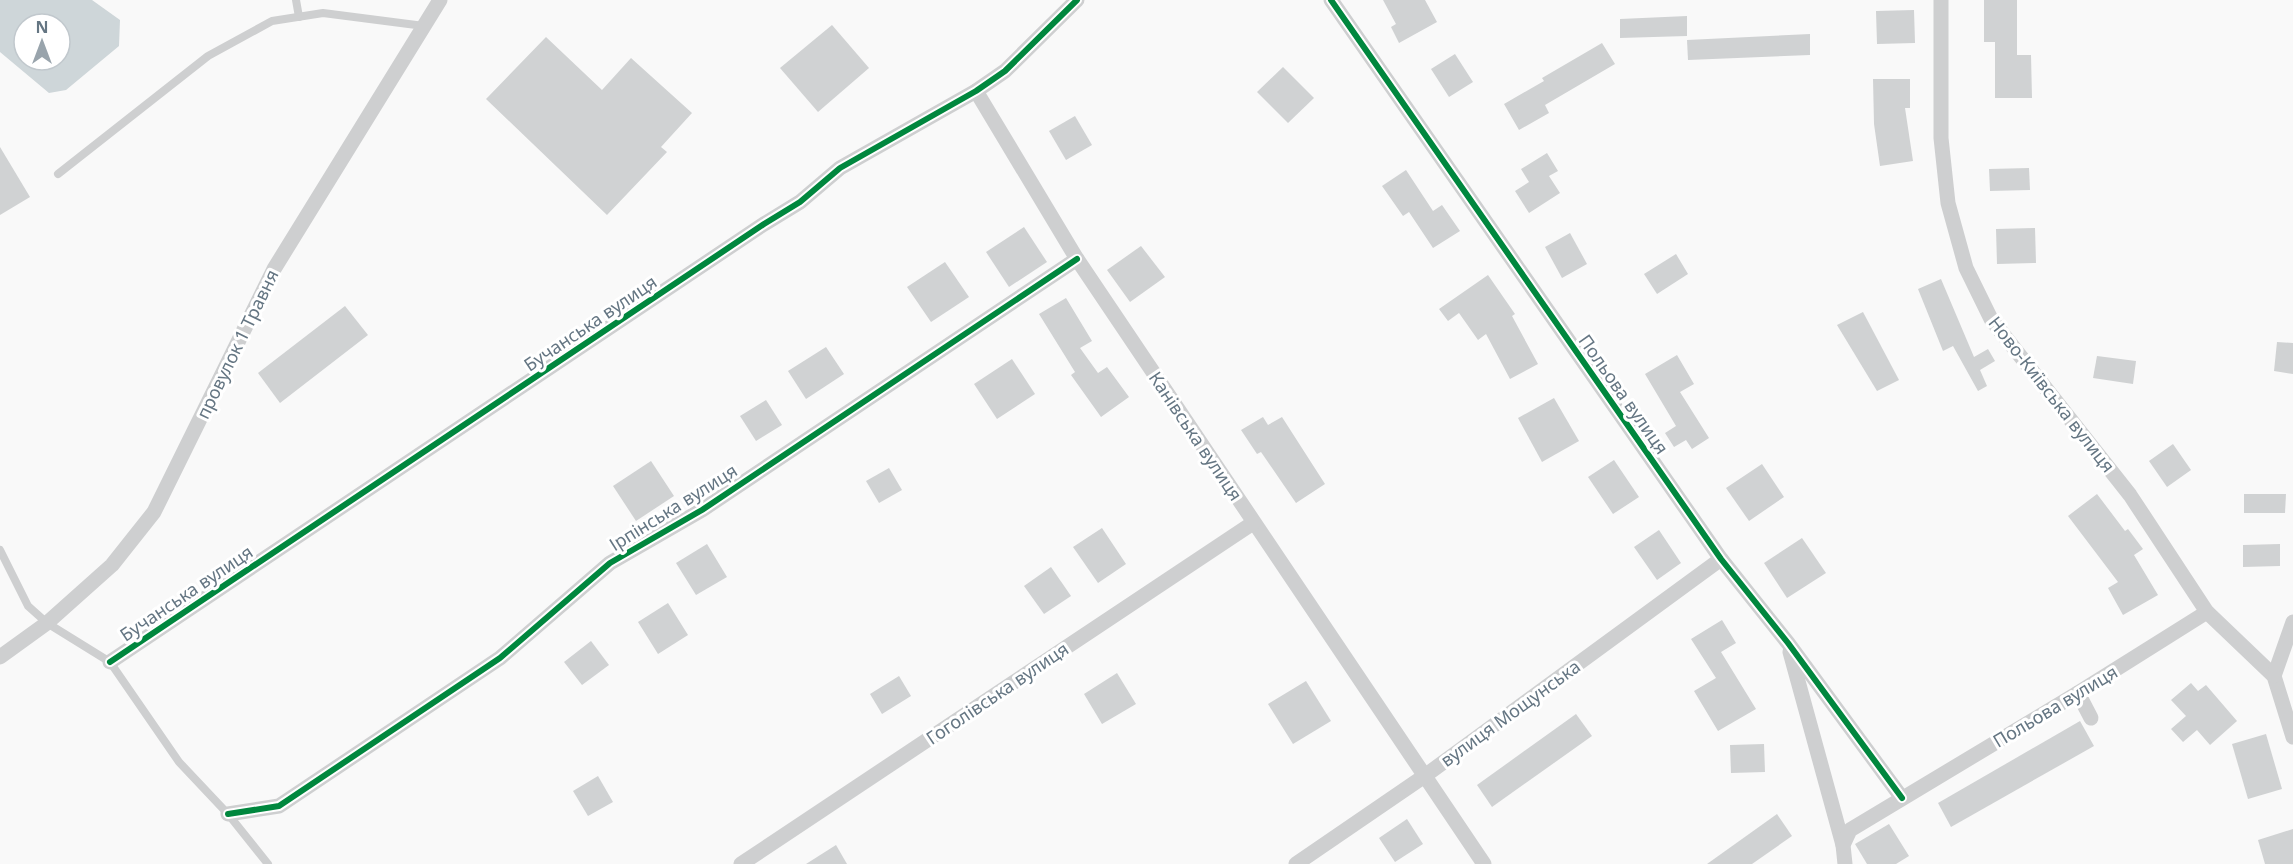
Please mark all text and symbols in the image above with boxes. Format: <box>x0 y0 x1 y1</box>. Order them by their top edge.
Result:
north arrow <box>12 12 72 72</box>
text: N <box>35 16 49 38</box>
street label: провулок 1 Травня <box>190 265 284 423</box>
street label: Бучанська вулиця <box>519 270 661 376</box>
street label: Ново-Київська вулиця <box>1983 311 2121 477</box>
street label: Польова вулиця <box>1574 329 1674 459</box>
street label: Канівська вулиця <box>1144 367 1248 505</box>
street label: Ірпінська вулиця <box>604 458 742 556</box>
street label: Бучанська вулиця <box>115 540 257 646</box>
street label: Гоголівська вулиця <box>921 636 1073 750</box>
street label: вулиця Мощунська <box>1435 654 1585 772</box>
street label: Польова вулиця <box>1988 659 2122 753</box>

